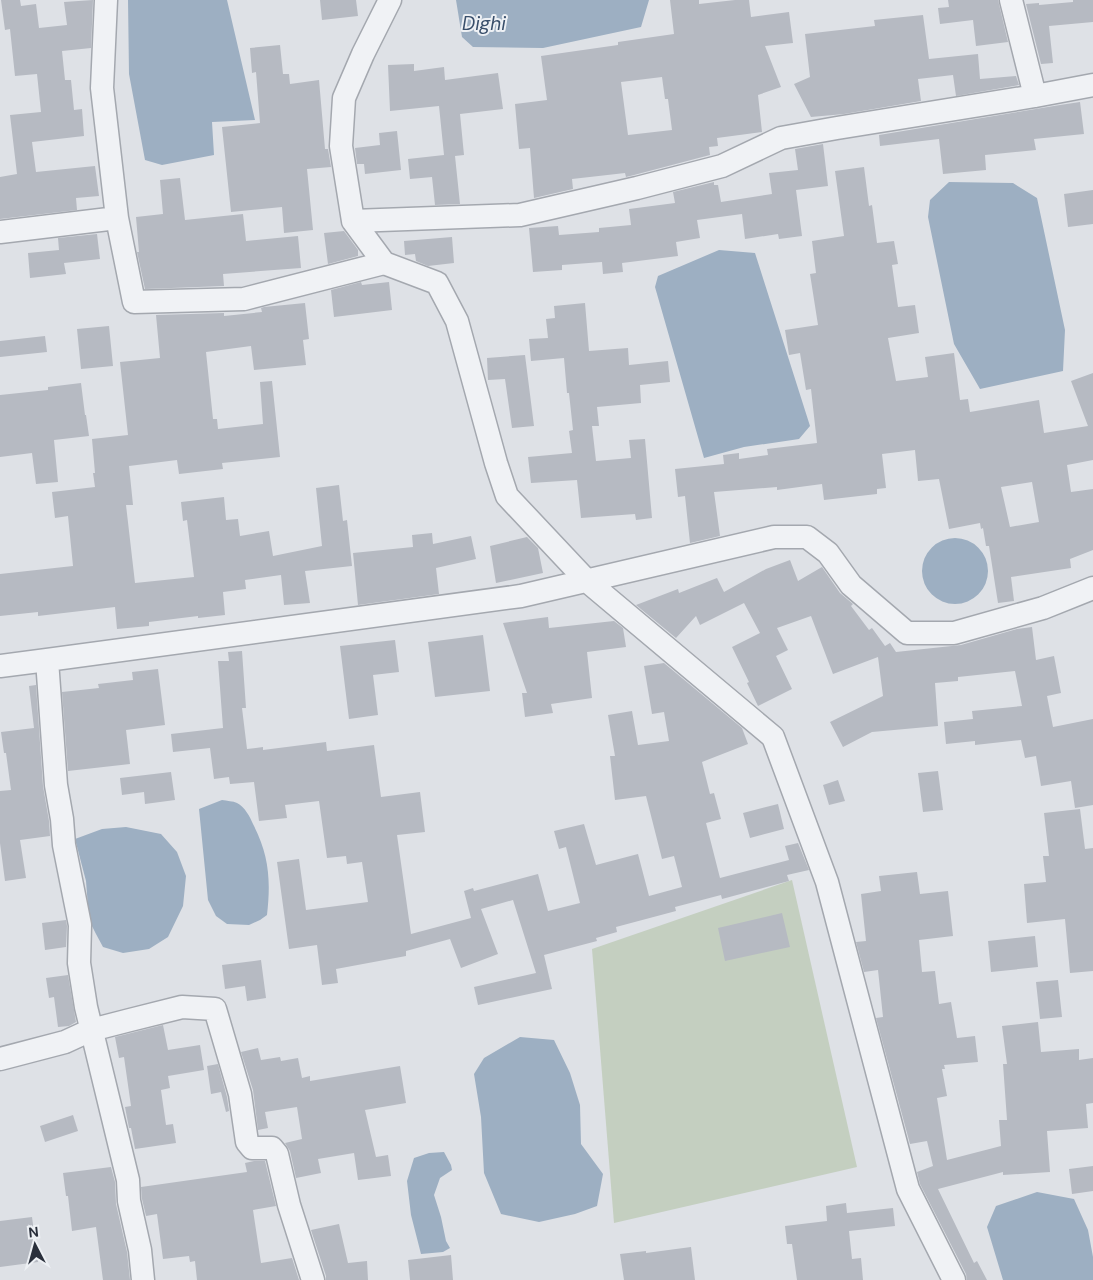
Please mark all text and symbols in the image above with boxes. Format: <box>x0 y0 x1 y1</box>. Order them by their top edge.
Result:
water label: Dighi <box>462 11 506 36</box>
north arrow <box>10 1220 60 1270</box>
text: N <box>28 1223 40 1242</box>

